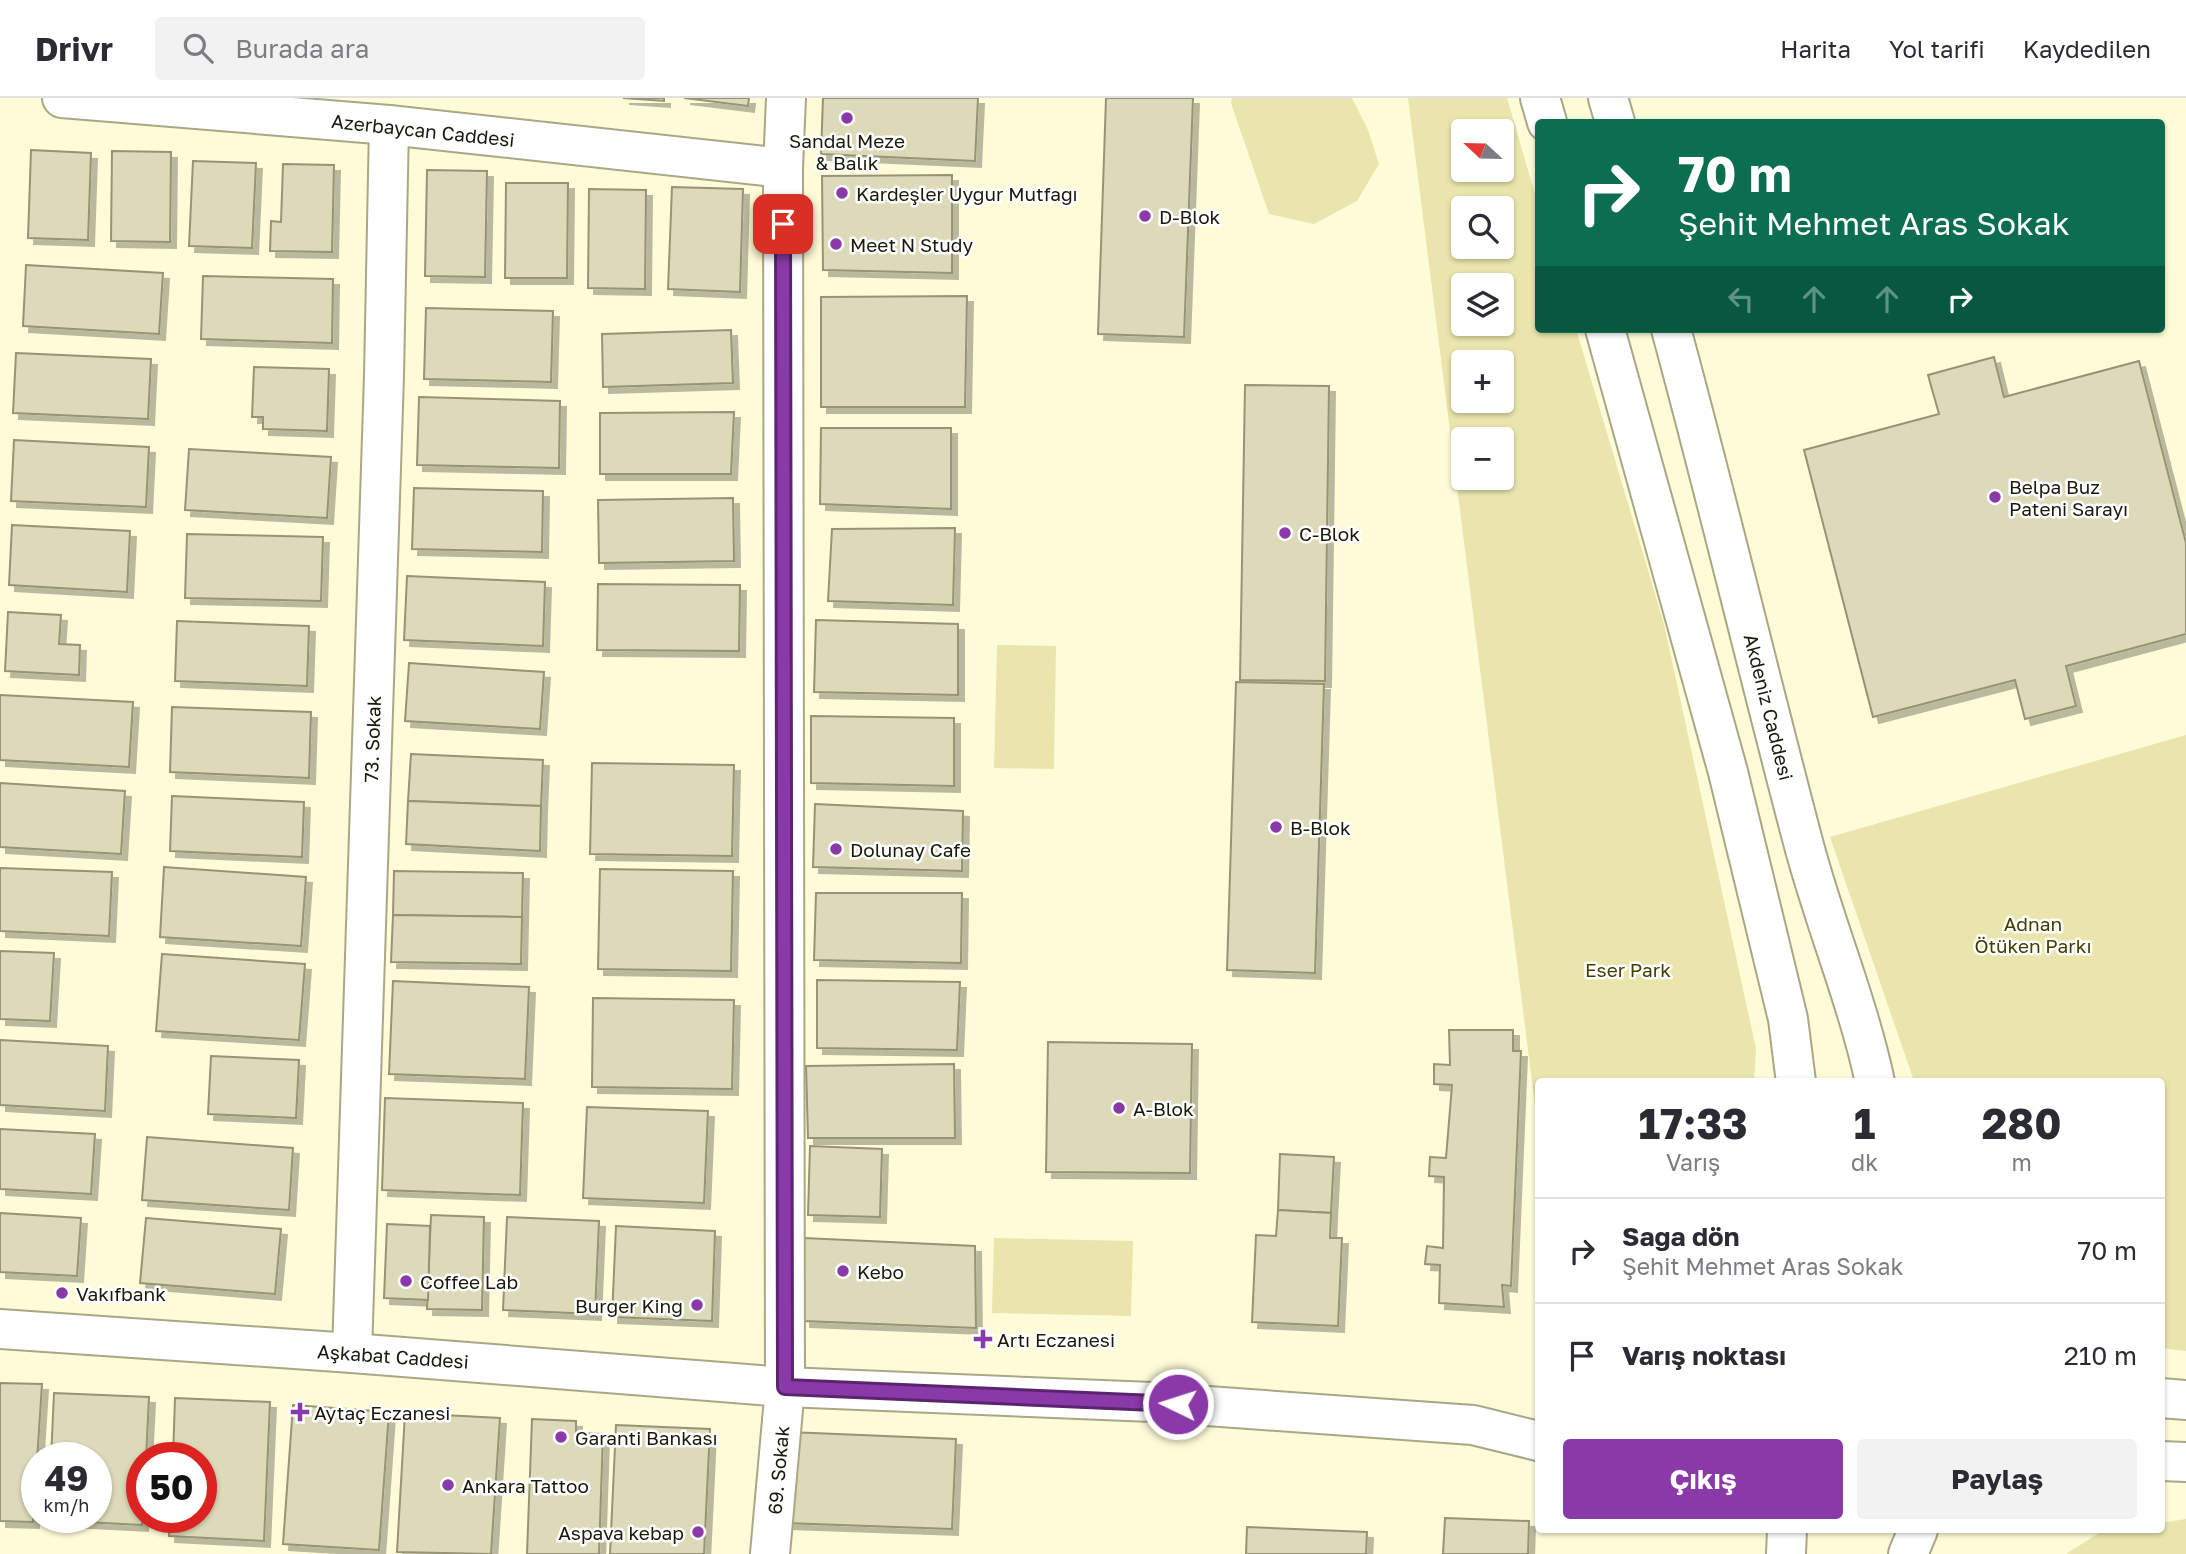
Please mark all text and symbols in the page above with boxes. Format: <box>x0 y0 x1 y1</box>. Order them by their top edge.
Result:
search box <box>155 17 645 80</box>
text: Drivr <box>35 29 113 68</box>
icon: search <box>179 29 217 67</box>
text: Burada ara <box>235 33 369 64</box>
text: Harita <box>1780 34 1851 63</box>
text: Yol tarifi <box>1889 34 1985 63</box>
text: Kaydedilen <box>2023 34 2151 63</box>
street label: Azerbaycan Caddesi <box>330 109 516 151</box>
marker: Sandal Meze & Balık <box>839 110 855 126</box>
north arrow <box>1451 119 1514 182</box>
map controls <box>1451 119 1514 490</box>
place label: Sandal Meze & Balık <box>789 129 905 174</box>
text: 70 m <box>1678 144 1792 203</box>
icon: right <box>1563 147 1654 238</box>
place label: Kardeşler Uygur Mutfağı <box>856 182 1078 205</box>
marker: Kardeşler Uygur Mutfağı <box>834 185 850 201</box>
pin <box>753 194 813 254</box>
button: search <box>1451 196 1514 259</box>
text: Şehit Mehmet Aras Sokak <box>1678 204 2070 242</box>
icon: arrive <box>764 205 802 243</box>
place label: D-Blok <box>1159 205 1221 228</box>
marker: D-Blok <box>1137 208 1153 224</box>
place label: Meet N Study <box>850 233 973 256</box>
marker: Meet N Study <box>828 236 844 252</box>
button: layers <box>1451 273 1514 336</box>
icon: left <box>1722 280 1760 318</box>
icon: ahead <box>1795 280 1833 318</box>
icon: ahead <box>1868 280 1906 318</box>
icon: right <box>1941 280 1979 318</box>
button: + <box>1451 350 1514 413</box>
button: − <box>1451 427 1514 490</box>
place label: Belpa Buz Pateni Sarayı <box>2009 475 2128 520</box>
marker: Belpa Buz Pateni Sarayı <box>1987 489 2003 505</box>
place label: C-Blok <box>1299 522 1360 545</box>
marker: C-Blok <box>1277 525 1293 541</box>
street label: Akdeniz Caddesi <box>1740 631 1798 783</box>
street label: 73. Sokak <box>359 695 385 783</box>
place label: B-Blok <box>1290 816 1351 839</box>
marker: B-Blok <box>1268 819 1284 835</box>
place label: Dolunay Cafe <box>850 838 971 861</box>
marker: Dolunay Cafe <box>828 841 844 857</box>
park label: Adnan Ötüken Parkı <box>1974 912 2092 957</box>
park label: Eser Park <box>1585 958 1671 981</box>
place label: A-Blok <box>1133 1097 1194 1120</box>
text: 17:33 <box>1638 1098 1748 1148</box>
text: 1 <box>1854 1098 1876 1148</box>
text: 280 <box>1982 1098 2062 1148</box>
marker: A-Blok <box>1111 1100 1127 1116</box>
text: Varış <box>1666 1148 1720 1176</box>
text: dk <box>1851 1148 1878 1176</box>
text: m <box>2011 1148 2032 1176</box>
text: Sağa dön <box>1622 1221 1739 1252</box>
icon: right <box>1563 1232 1601 1270</box>
text: 70 m <box>2078 1235 2137 1266</box>
text: Şehit Mehmet Aras Sokak <box>1622 1252 1904 1280</box>
place label: Kebo <box>857 1260 904 1283</box>
marker: Kebo <box>835 1263 851 1279</box>
place label: Coffee Lab <box>420 1270 518 1293</box>
marker: Coffee Lab <box>398 1273 414 1289</box>
place label: Vakıfbank <box>76 1282 166 1305</box>
marker: Vakıfbank <box>54 1285 70 1301</box>
place label: Burger King <box>575 1294 683 1317</box>
marker: Burger King <box>689 1297 705 1313</box>
place label: Artı Eczanesi <box>997 1328 1115 1351</box>
marker: Artı Eczanesi <box>975 1331 991 1347</box>
icon: arrive <box>1563 1337 1601 1375</box>
street label: Aşkabat Caddesi <box>316 1339 470 1373</box>
text: Varış noktası <box>1622 1340 1786 1371</box>
text: 210 m <box>2064 1340 2137 1371</box>
position arrow <box>1141 1367 1215 1441</box>
place label: Aytaç Eczanesi <box>314 1401 450 1424</box>
marker: Aytaç Eczanesi <box>292 1404 308 1420</box>
street label: 69. Sokak <box>763 1424 793 1515</box>
place label: Garanti Bankası <box>575 1426 718 1449</box>
marker: Garanti Bankası <box>553 1429 569 1445</box>
button: Çıkış <box>1563 1439 1843 1519</box>
button: Paylaş <box>1857 1439 2137 1519</box>
speed limit sign: 50 <box>126 1442 217 1533</box>
text: 49 <box>44 1457 89 1499</box>
place label: Ankara Tattoo <box>462 1474 589 1497</box>
marker: Ankara Tattoo <box>440 1477 456 1493</box>
text: km/h <box>44 1494 89 1516</box>
place label: Aspava kebap <box>558 1521 684 1544</box>
marker: Aspava kebap <box>690 1524 706 1540</box>

